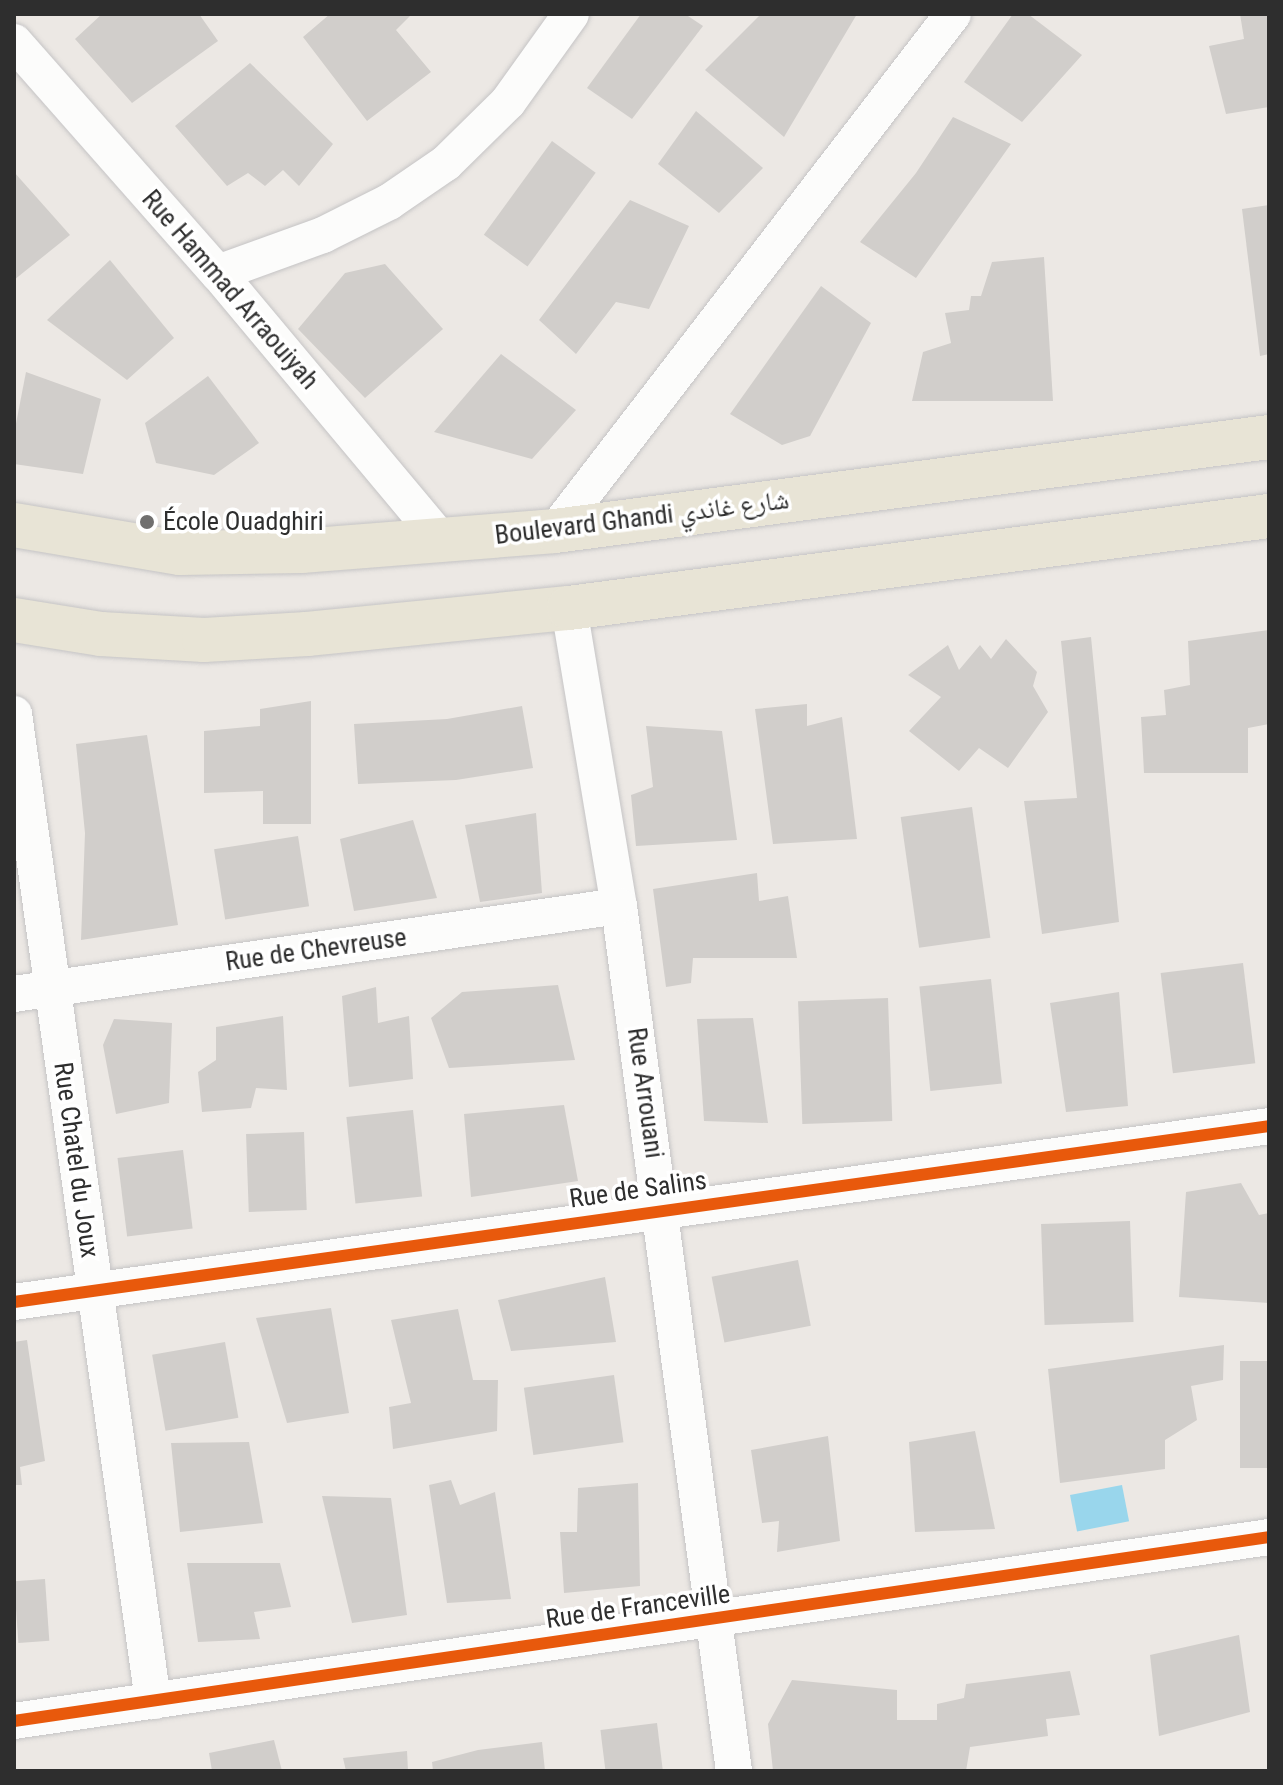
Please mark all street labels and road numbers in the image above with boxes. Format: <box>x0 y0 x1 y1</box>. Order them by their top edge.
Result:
street label: Rue Hammad Arraouiyah <box>135 184 325 396</box>
street label: Boulevard Ghandi شارع غاندي <box>493 484 791 552</box>
street label: Rue de Chevreuse <box>223 922 409 978</box>
street label: Rue Arrouani <box>620 1026 670 1160</box>
street label: Rue Chatel du Joux <box>47 1060 105 1260</box>
street label: Rue de Salins <box>568 1165 708 1215</box>
street label: Rue de Franceville <box>544 1579 732 1635</box>

